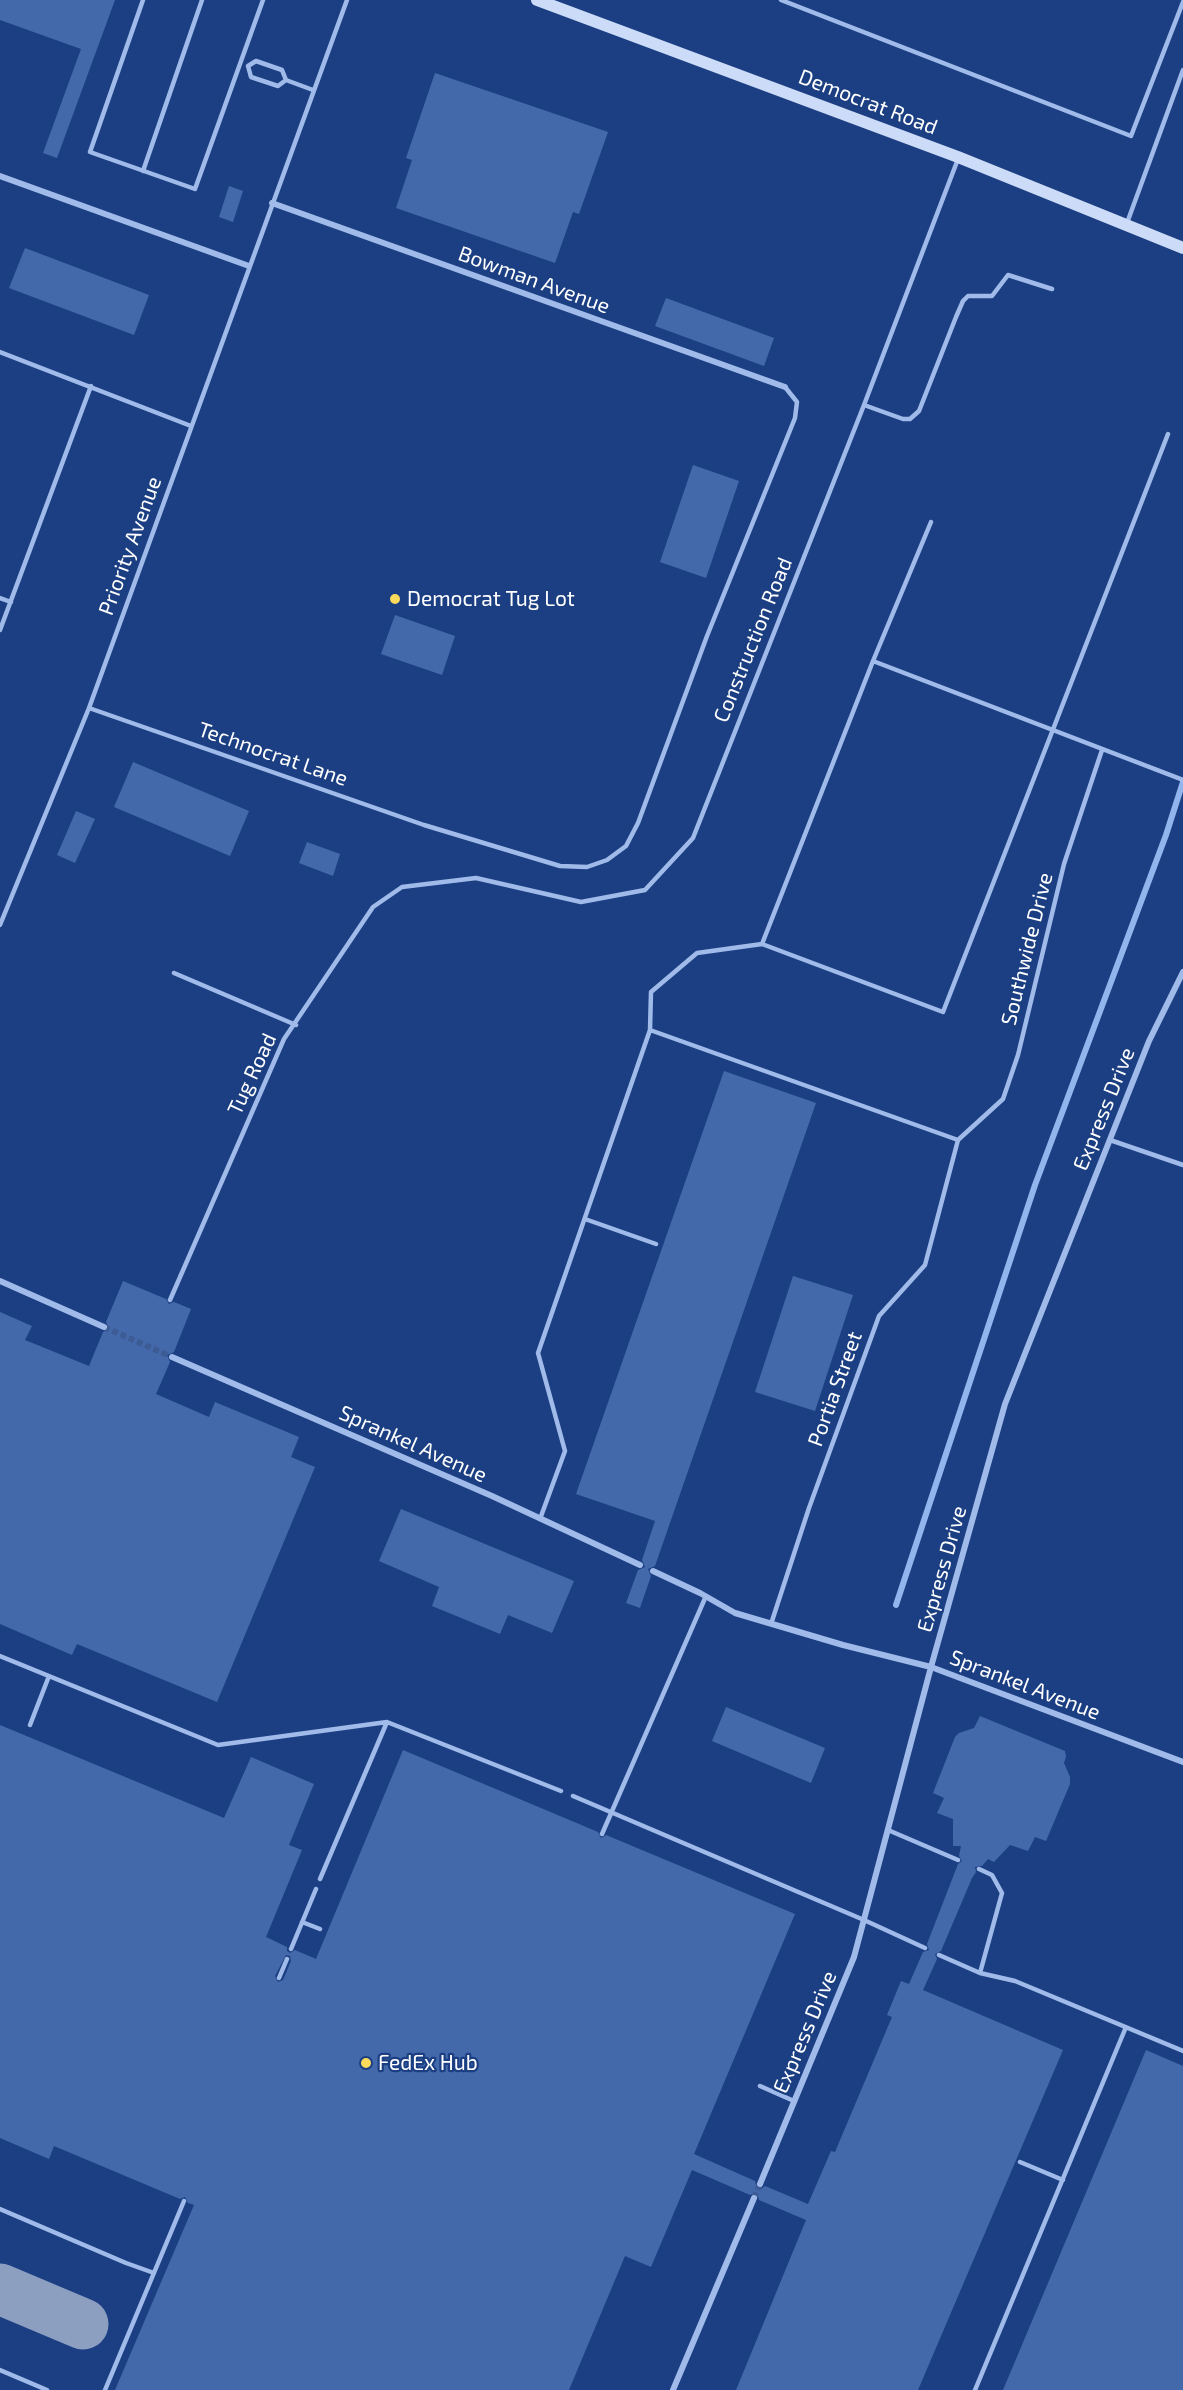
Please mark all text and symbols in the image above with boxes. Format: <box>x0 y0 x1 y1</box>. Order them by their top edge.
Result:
street label: Democrat Road <box>795 64 941 140</box>
street label: Bowman Avenue <box>455 241 613 319</box>
street label: Priority Avenue <box>93 473 167 619</box>
street label: Construction Road <box>708 554 798 726</box>
place label: Democrat Tug Lot <box>407 586 575 612</box>
marker: Democrat Tug Lot <box>388 592 402 606</box>
street label: Technocrat Lane <box>195 717 351 791</box>
street label: Southwide Drive <box>996 870 1058 1028</box>
street label: Tug Road <box>222 1029 282 1119</box>
street label: Express Drive <box>1068 1044 1140 1174</box>
street label: Portia Street <box>803 1328 867 1450</box>
street label: Sprankel Avenue <box>335 1400 491 1488</box>
street label: Express Drive <box>912 1503 972 1635</box>
street label: Sprankel Avenue <box>946 1645 1104 1725</box>
street label: Express Drive <box>768 1967 842 2097</box>
place label: FedEx Hub <box>378 2050 478 2076</box>
marker: FedEx Hub <box>359 2056 373 2070</box>

